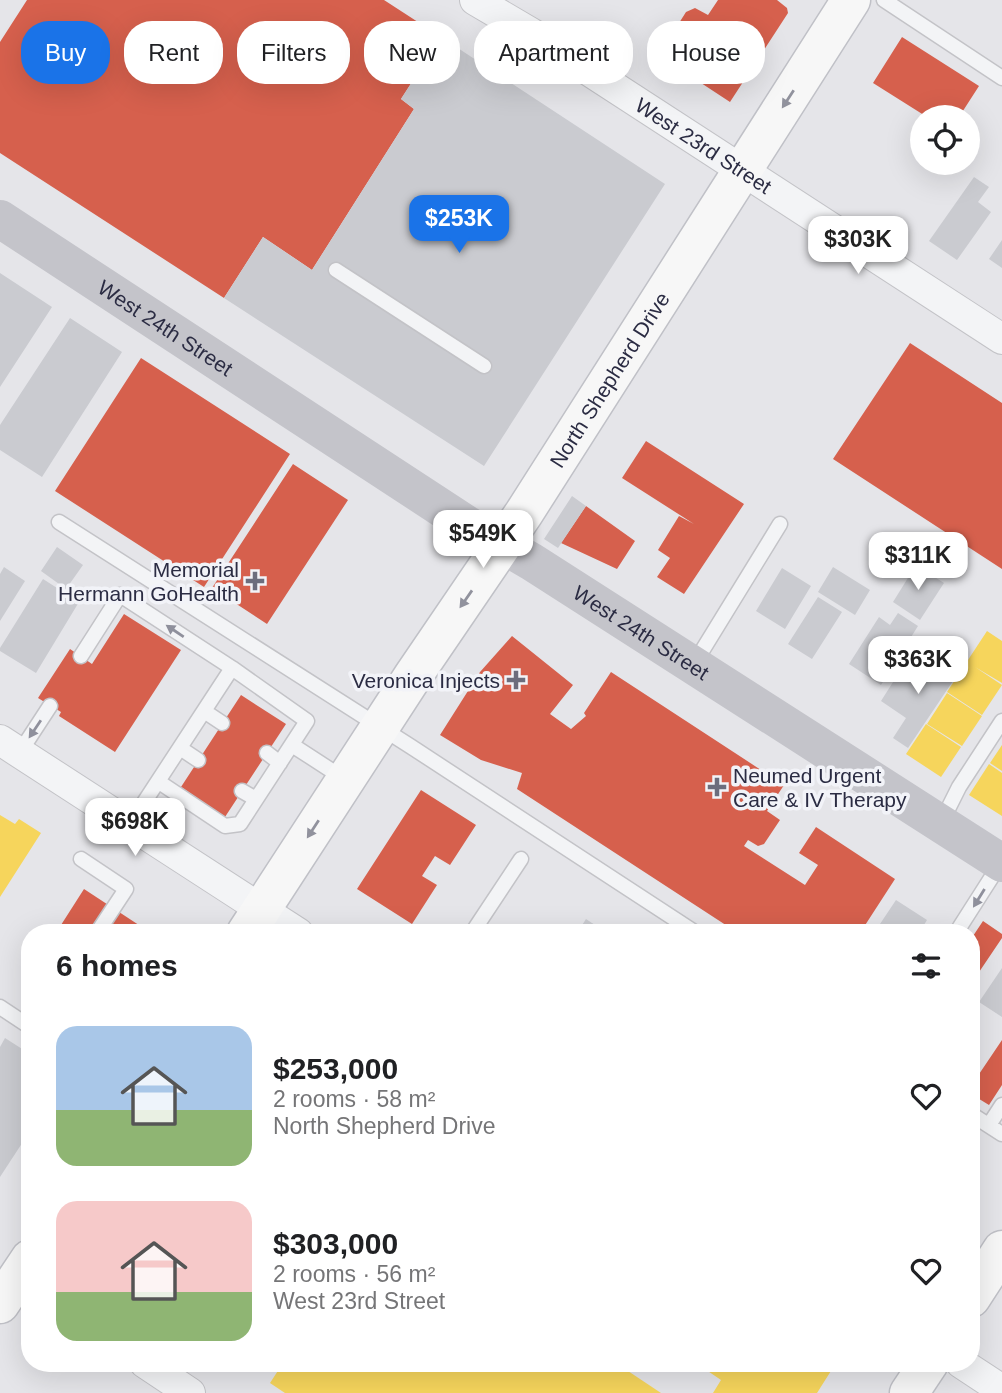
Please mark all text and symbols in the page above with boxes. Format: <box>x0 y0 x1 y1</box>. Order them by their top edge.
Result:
chip: Buy <box>21 21 110 84</box>
chip: Rent <box>124 21 223 84</box>
chip: Filters <box>237 21 350 84</box>
chip: New <box>364 21 460 84</box>
chip: Apartment <box>474 21 633 84</box>
chip: House <box>647 21 765 84</box>
one-way arrow <box>781 89 794 109</box>
street label: West 23rd Street <box>632 93 776 198</box>
map controls <box>910 105 980 175</box>
button: locate <box>910 105 980 175</box>
pin: $253K <box>410 196 508 255</box>
text: $253K <box>425 205 493 231</box>
pin: $303K <box>809 216 907 276</box>
text: $303K <box>824 226 892 252</box>
street label: West 24th Street <box>94 275 237 380</box>
street label: North Shepherd Drive <box>545 288 673 471</box>
pin: $549K <box>434 510 532 570</box>
text: $549K <box>449 520 517 546</box>
pin: $311K <box>869 532 967 592</box>
text: $311K <box>885 542 951 568</box>
place label: Memorial Hermann GoHealth <box>58 558 239 605</box>
marker: Memorial Hermann GoHealth <box>245 571 265 591</box>
street label: West 24th Street <box>569 580 713 684</box>
one-way arrow <box>459 590 473 608</box>
one-way arrow <box>165 624 184 637</box>
pin: $363K <box>869 636 967 696</box>
text: $363K <box>884 646 952 672</box>
place label: Veronica Injects <box>352 669 500 692</box>
marker: Veronica Injects <box>506 670 526 690</box>
one-way arrow <box>28 720 42 738</box>
place label: Neumed Urgent Care & IV Therapy <box>733 764 907 811</box>
marker: Neumed Urgent Care & IV Therapy <box>707 777 727 797</box>
pin: $698K <box>86 798 184 858</box>
text: $698K <box>101 808 169 834</box>
one-way arrow <box>307 820 320 839</box>
one-way arrow <box>972 888 985 907</box>
icon: filters <box>907 947 945 985</box>
text: 6 homes <box>56 949 178 982</box>
text: $253,000 <box>273 1052 398 1085</box>
icon: home <box>112 1054 196 1138</box>
icon: heart <box>907 1077 945 1115</box>
text: 2 rooms · 58 m² <box>273 1086 435 1112</box>
text: North Shepherd Drive <box>273 1113 495 1139</box>
text: $303,000 <box>273 1227 398 1260</box>
icon: home <box>112 1229 196 1313</box>
icon: heart <box>907 1252 945 1290</box>
text: 2 rooms · 56 m² <box>273 1261 435 1287</box>
text: West 23rd Street <box>273 1288 445 1314</box>

